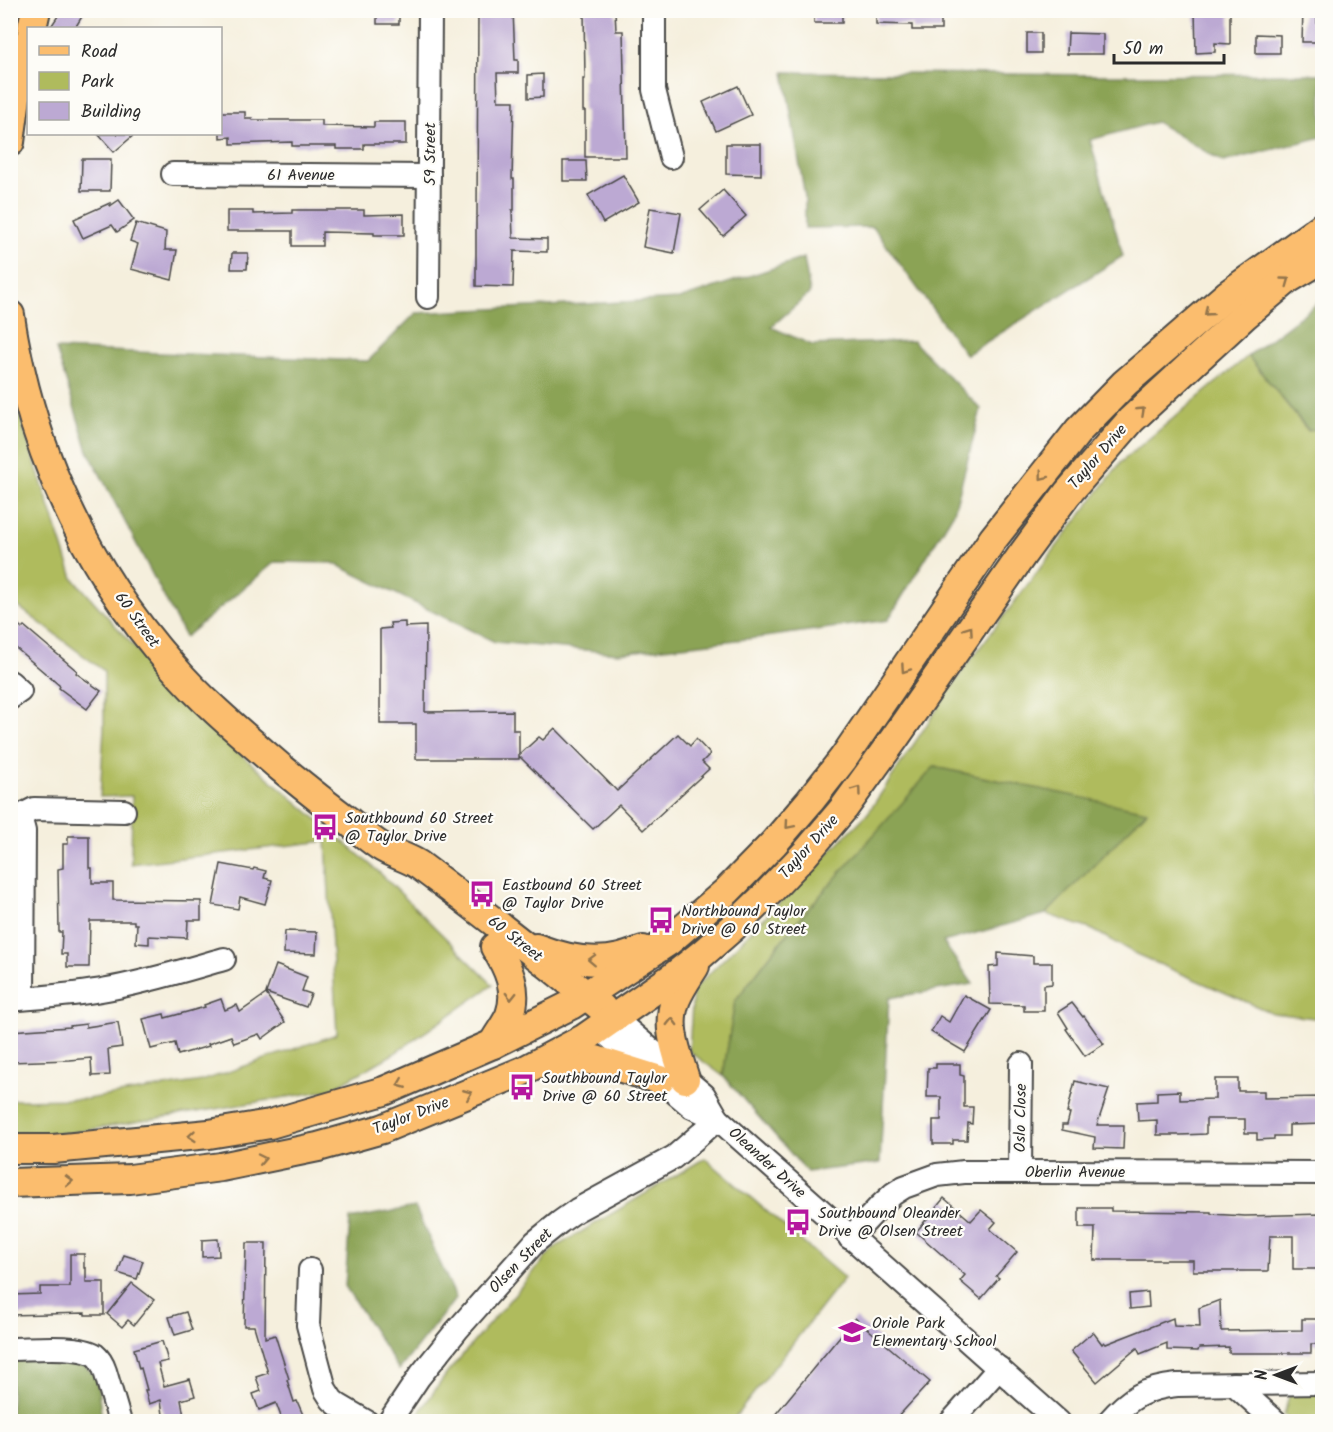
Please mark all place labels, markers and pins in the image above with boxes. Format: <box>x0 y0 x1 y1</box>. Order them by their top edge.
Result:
place label: Southbound 60 Street @ Taylor Drive <box>345 806 494 849</box>
bus stop icon: Southbound 60 Street @ Taylor Drive <box>310 812 340 842</box>
place label: Eastbound 60 Street @ Taylor Drive <box>502 873 643 916</box>
bus stop icon: Eastbound 60 Street @ Taylor Drive <box>467 879 497 909</box>
place label: Northbound Taylor Drive @ 60 Street <box>681 899 807 942</box>
bus stop icon: Northbound Taylor Drive @ 60 Street <box>646 905 676 935</box>
place label: Southbound Taylor Drive @ 60 Street <box>542 1066 668 1109</box>
bus stop icon: Southbound Taylor Drive @ 60 Street <box>507 1072 537 1102</box>
place label: Southbound Oleander Drive @ Olsen Street <box>818 1201 964 1244</box>
bus stop icon: Southbound Oleander Drive @ Olsen Street <box>783 1207 813 1237</box>
place label: Oriole Park Elementary School <box>872 1311 997 1354</box>
school or university icon: Oriole Park Elementary School <box>837 1317 867 1347</box>

